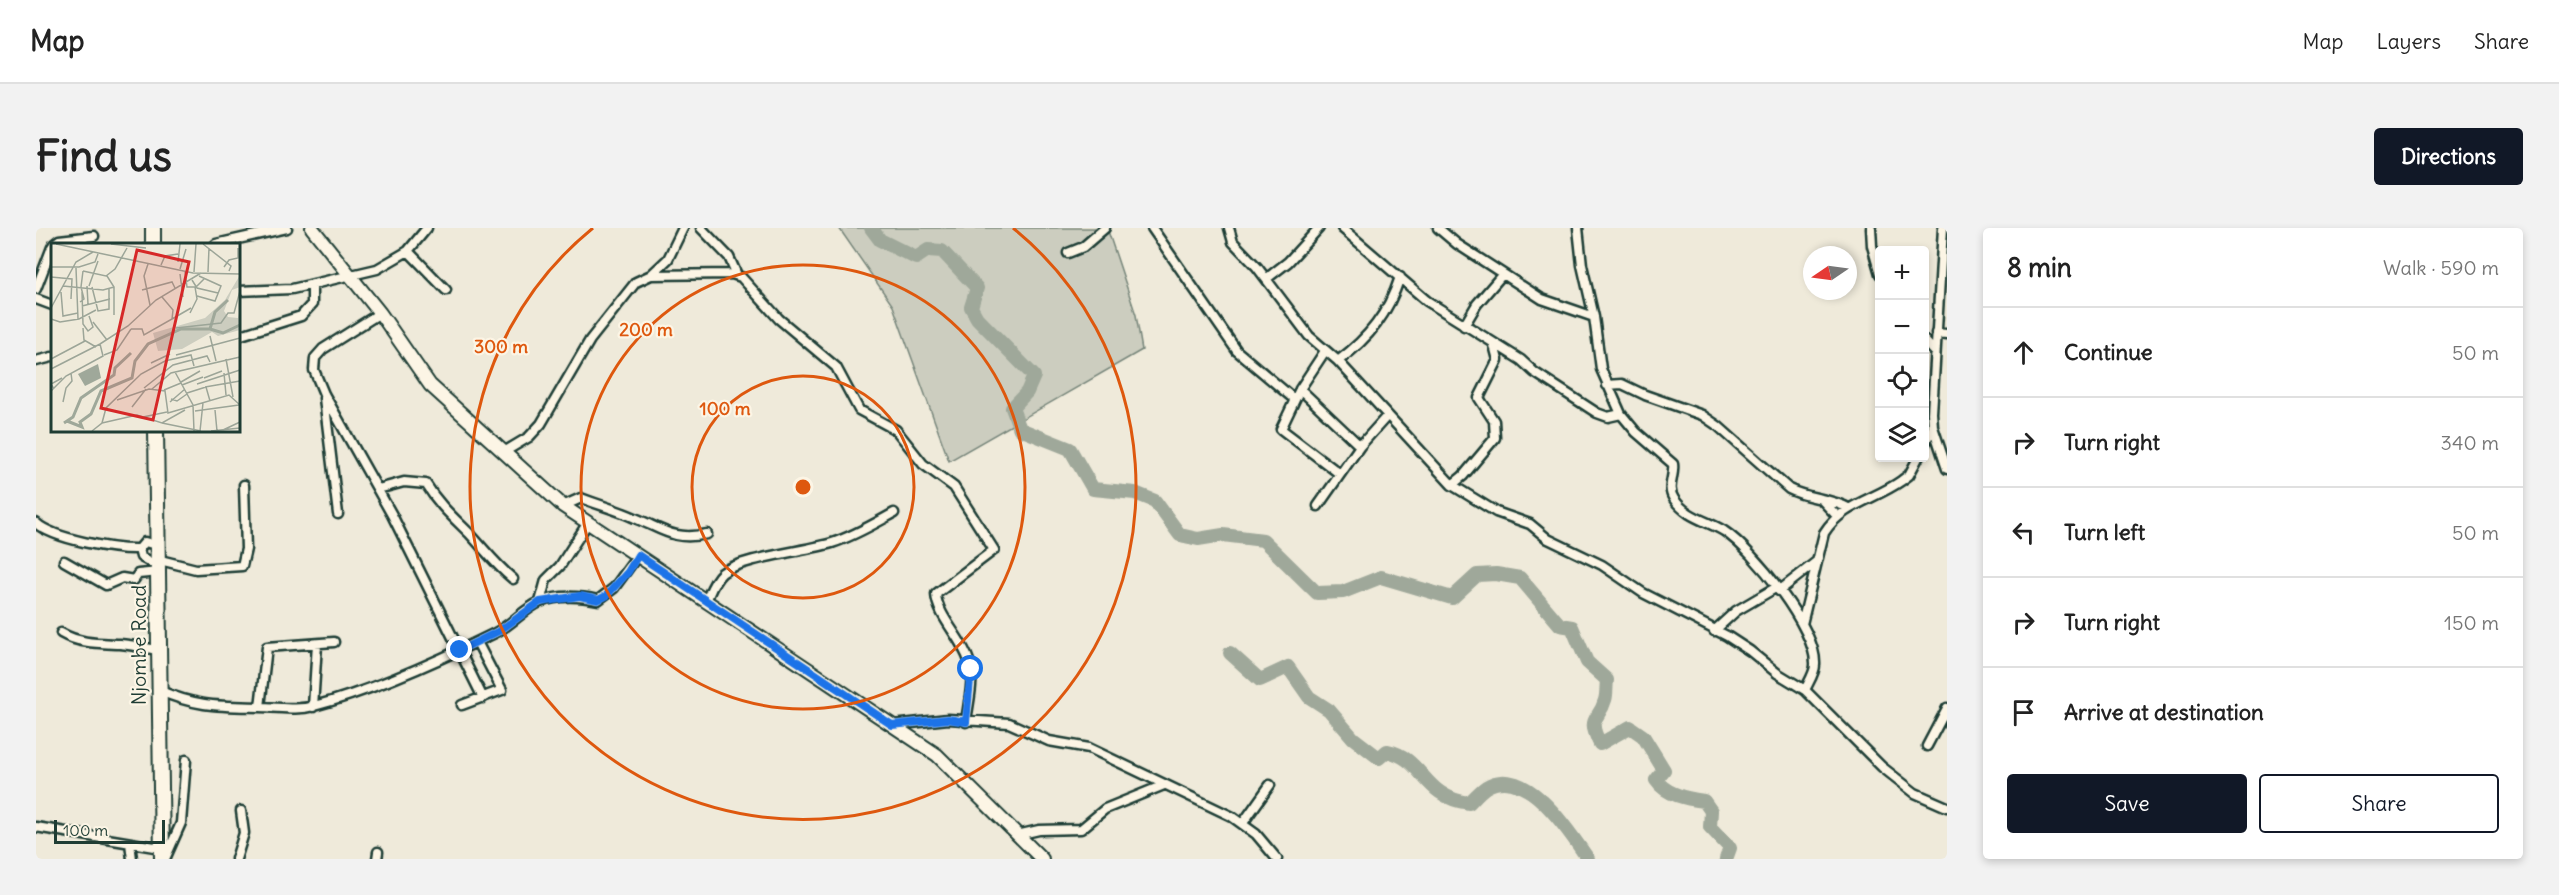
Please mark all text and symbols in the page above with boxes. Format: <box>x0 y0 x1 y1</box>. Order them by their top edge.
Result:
text: Map <box>30 23 84 59</box>
text: Map <box>2303 28 2343 55</box>
text: Layers <box>2376 28 2441 55</box>
text: Share <box>2474 28 2529 55</box>
button: Directions <box>2374 128 2523 185</box>
text: Find us <box>36 130 172 182</box>
inset map <box>51 243 240 432</box>
north arrow <box>1803 246 1857 300</box>
map controls <box>1875 246 1929 462</box>
button: + <box>1875 246 1929 300</box>
text: 8 min <box>2007 251 2072 284</box>
text: Walk · 590 m <box>2383 255 2499 280</box>
button: − <box>1875 300 1929 354</box>
text: 200 m <box>619 318 673 341</box>
text: 300 m <box>474 335 528 358</box>
icon: ahead <box>2007 336 2040 369</box>
text: Continue <box>2064 338 2153 366</box>
text: 50 m <box>2452 340 2499 365</box>
button: locate <box>1875 354 1929 408</box>
text: 100 m <box>700 397 751 420</box>
button: layers <box>1875 408 1929 462</box>
icon: right <box>2007 426 2040 459</box>
text: Turn right <box>2064 428 2160 456</box>
text: 340 m <box>2441 430 2499 455</box>
centre of rings <box>793 477 813 497</box>
icon: left <box>2007 516 2040 549</box>
text: Turn left <box>2064 518 2145 546</box>
text: 50 m <box>2452 520 2499 545</box>
street label: Njombe Road <box>126 585 151 705</box>
icon: right <box>2007 606 2040 639</box>
text: Turn right <box>2064 608 2160 636</box>
text: 150 m <box>2444 610 2499 635</box>
route end <box>446 636 472 662</box>
route start <box>957 655 983 681</box>
icon: arrive <box>2007 696 2040 729</box>
text: Arrive at destination <box>2064 698 2264 726</box>
button: Save <box>2007 774 2247 833</box>
button: Share <box>2259 774 2499 833</box>
scale bar <box>54 817 165 844</box>
text: 100 m <box>63 820 108 840</box>

